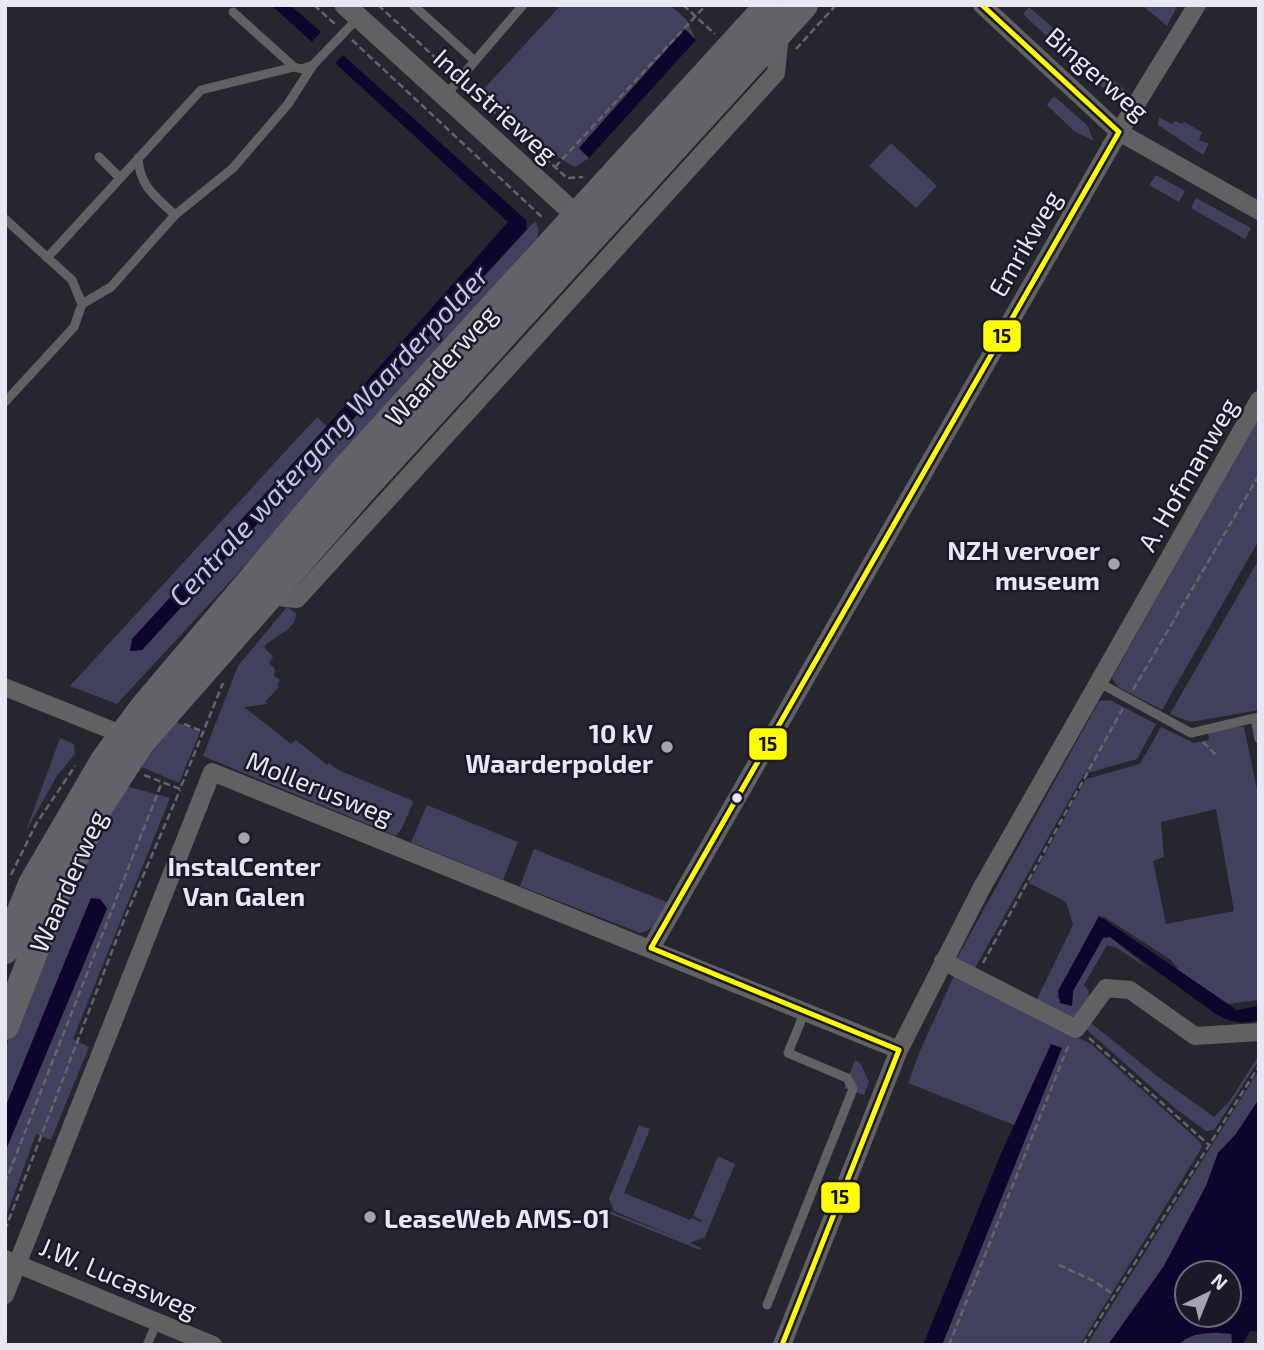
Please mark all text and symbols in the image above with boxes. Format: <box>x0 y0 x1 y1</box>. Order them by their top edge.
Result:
street label: Bingerweg <box>1040 20 1156 126</box>
street label: Industrieweg <box>428 41 564 169</box>
street label: Emrikweg <box>981 184 1067 302</box>
water label: Centrale watergang Waarderpolder <box>161 257 496 612</box>
street label: Waarderweg <box>378 298 502 432</box>
line badge: 15 <box>982 319 1022 353</box>
text: 15 <box>993 324 1011 347</box>
street label: A. Hofmanweg <box>1131 392 1243 556</box>
place label: NZH vervoer museum <box>947 534 1100 595</box>
marker: NZH vervoer museum <box>1106 556 1122 572</box>
place label: 10 kV Waarderpolder <box>465 717 653 778</box>
line badge: 15 <box>748 727 788 761</box>
text: 15 <box>759 732 777 755</box>
marker: 10 kV Waarderpolder <box>659 739 675 755</box>
street label: Mollerusweg <box>242 744 398 830</box>
unlabelled marker <box>730 791 744 805</box>
street label: Waarderweg <box>22 805 112 957</box>
marker: InstalCenter Van Galen <box>236 830 252 846</box>
place label: InstalCenter Van Galen <box>167 850 321 911</box>
line badge: 15 <box>820 1181 861 1214</box>
text: 15 <box>831 1185 849 1208</box>
place label: LeaseWeb AMS-01 <box>384 1202 610 1233</box>
marker: LeaseWeb AMS-01 <box>362 1209 378 1225</box>
street label: J.W. Lucasweg <box>36 1230 202 1324</box>
north arrow <box>1173 1259 1243 1329</box>
text: N <box>1207 1268 1233 1294</box>

